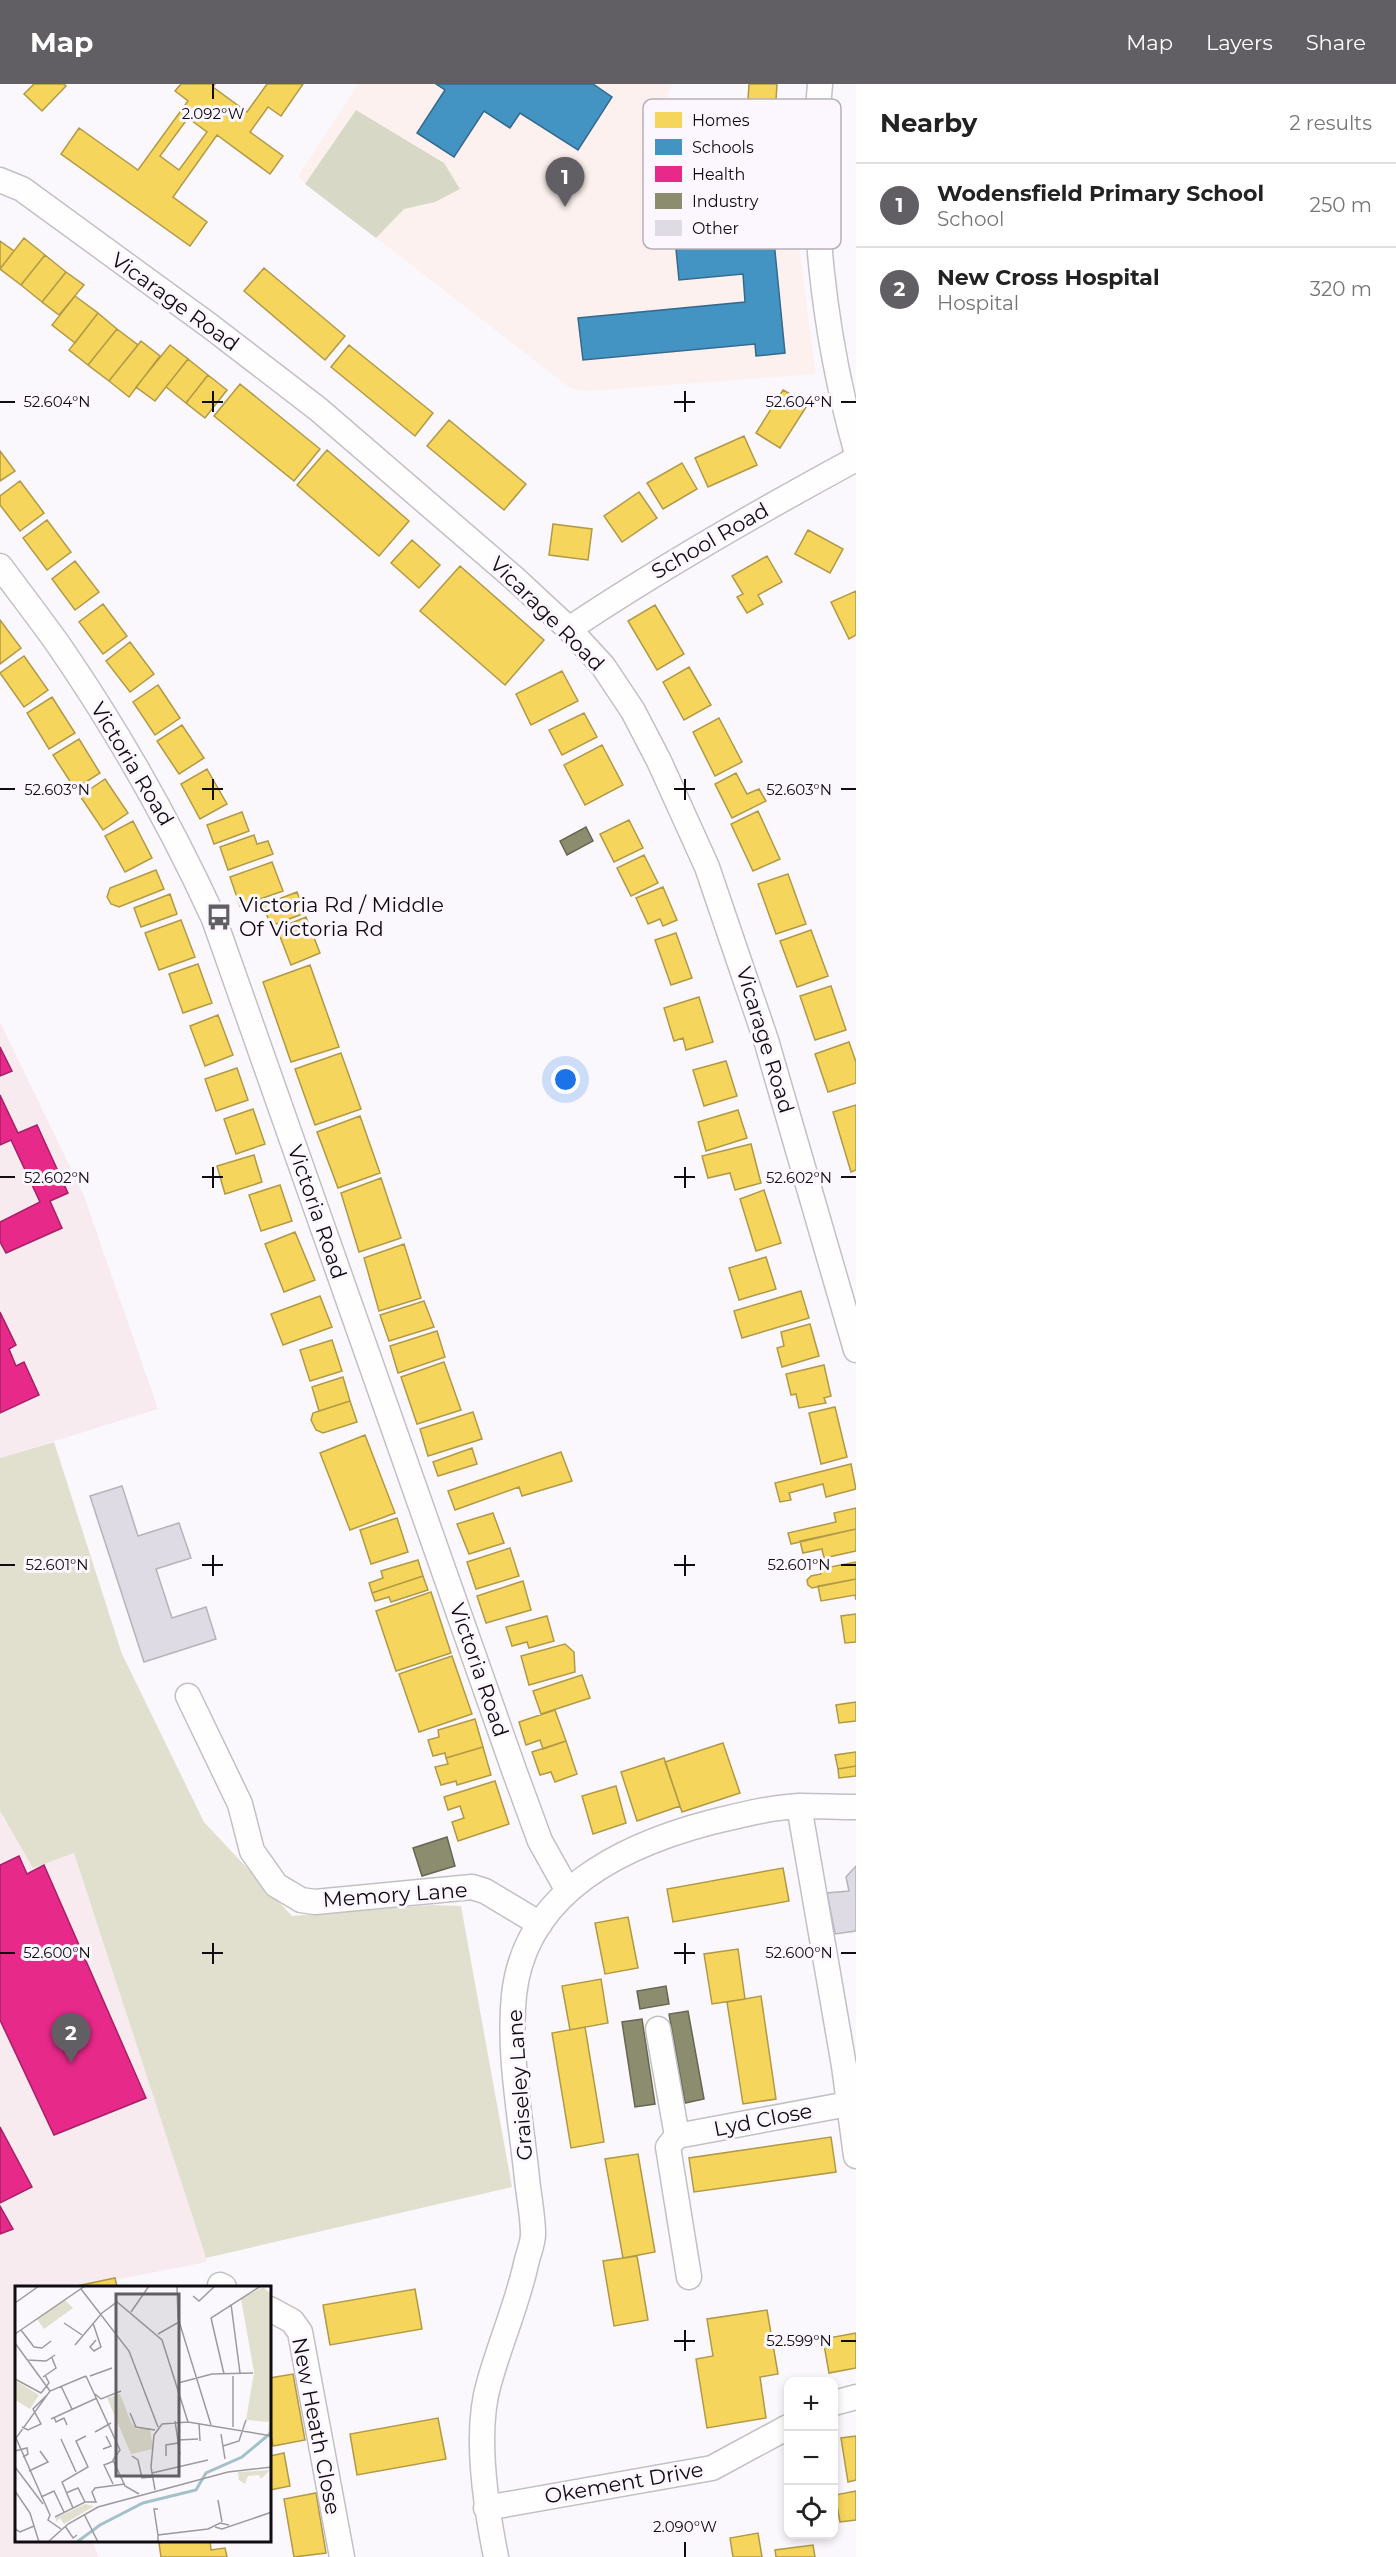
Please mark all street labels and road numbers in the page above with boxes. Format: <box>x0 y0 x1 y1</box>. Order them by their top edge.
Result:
street label: Vicarage Road <box>107 247 244 356</box>
street label: School Road <box>647 497 773 584</box>
street label: Vicarage Road <box>485 551 610 676</box>
street label: Victoria Road <box>86 697 179 830</box>
street label: Vicarage Road <box>731 964 800 1116</box>
street label: Victoria Road <box>283 1142 352 1282</box>
street label: Victoria Road <box>445 1600 514 1740</box>
street label: Memory Lane <box>322 1877 468 1912</box>
street label: Graiseley Lane <box>502 2009 537 2161</box>
street label: Lyd Close <box>712 2098 814 2141</box>
street label: New Heath Close <box>287 2335 346 2517</box>
street label: Okement Drive <box>543 2456 705 2509</box>

